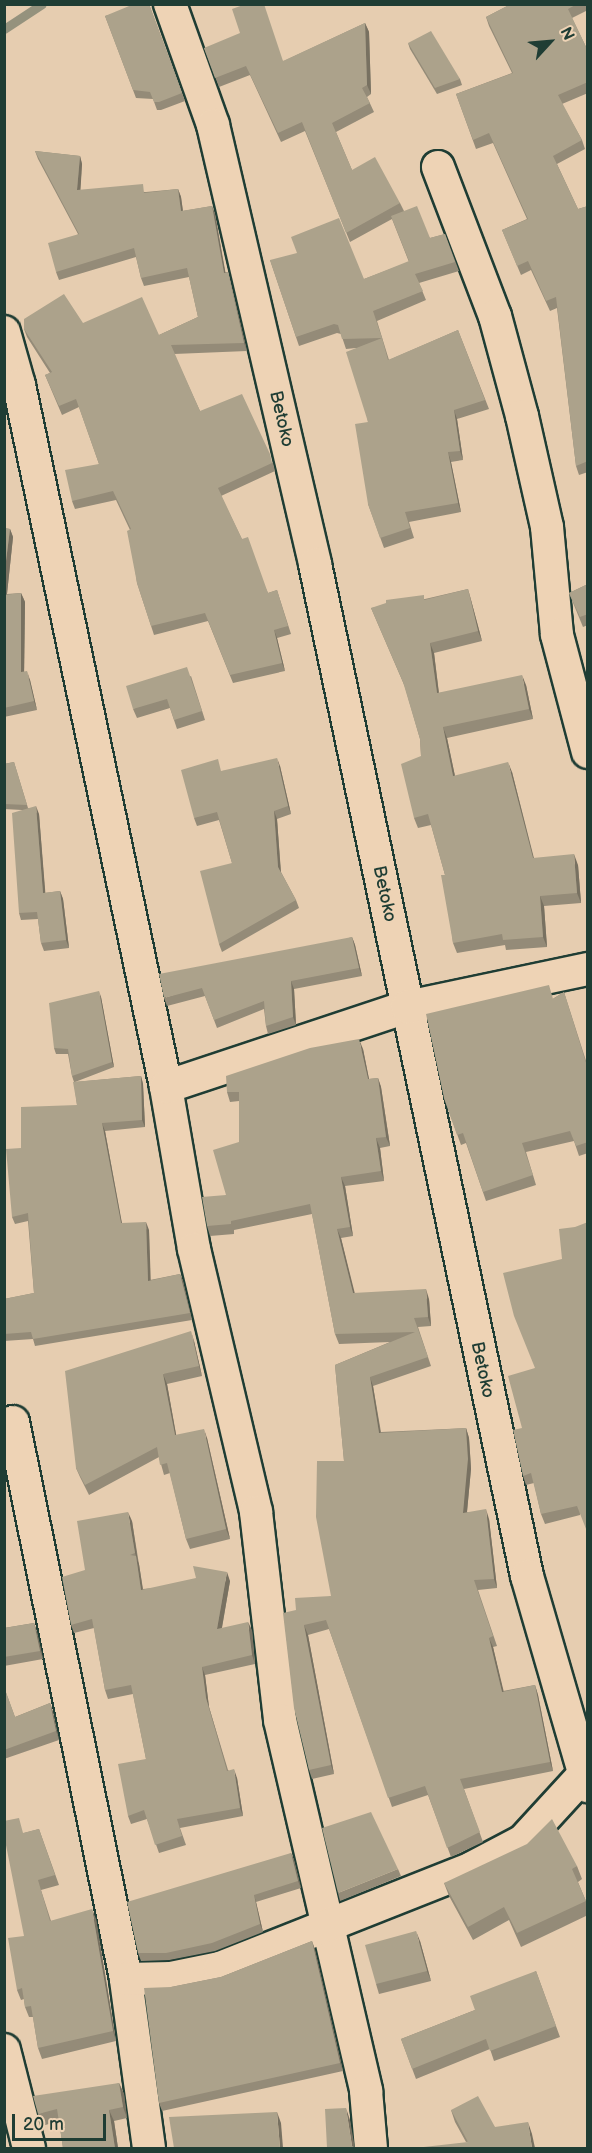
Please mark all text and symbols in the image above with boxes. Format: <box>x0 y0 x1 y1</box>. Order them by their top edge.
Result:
north arrow <box>520 12 580 72</box>
text: N <box>555 24 578 43</box>
street label: Betoko <box>264 389 298 449</box>
street label: Betoko <box>368 864 400 924</box>
street label: Betoko <box>466 1340 498 1400</box>
scale bar <box>15 2102 110 2140</box>
text: 20 m <box>23 2114 64 2135</box>

